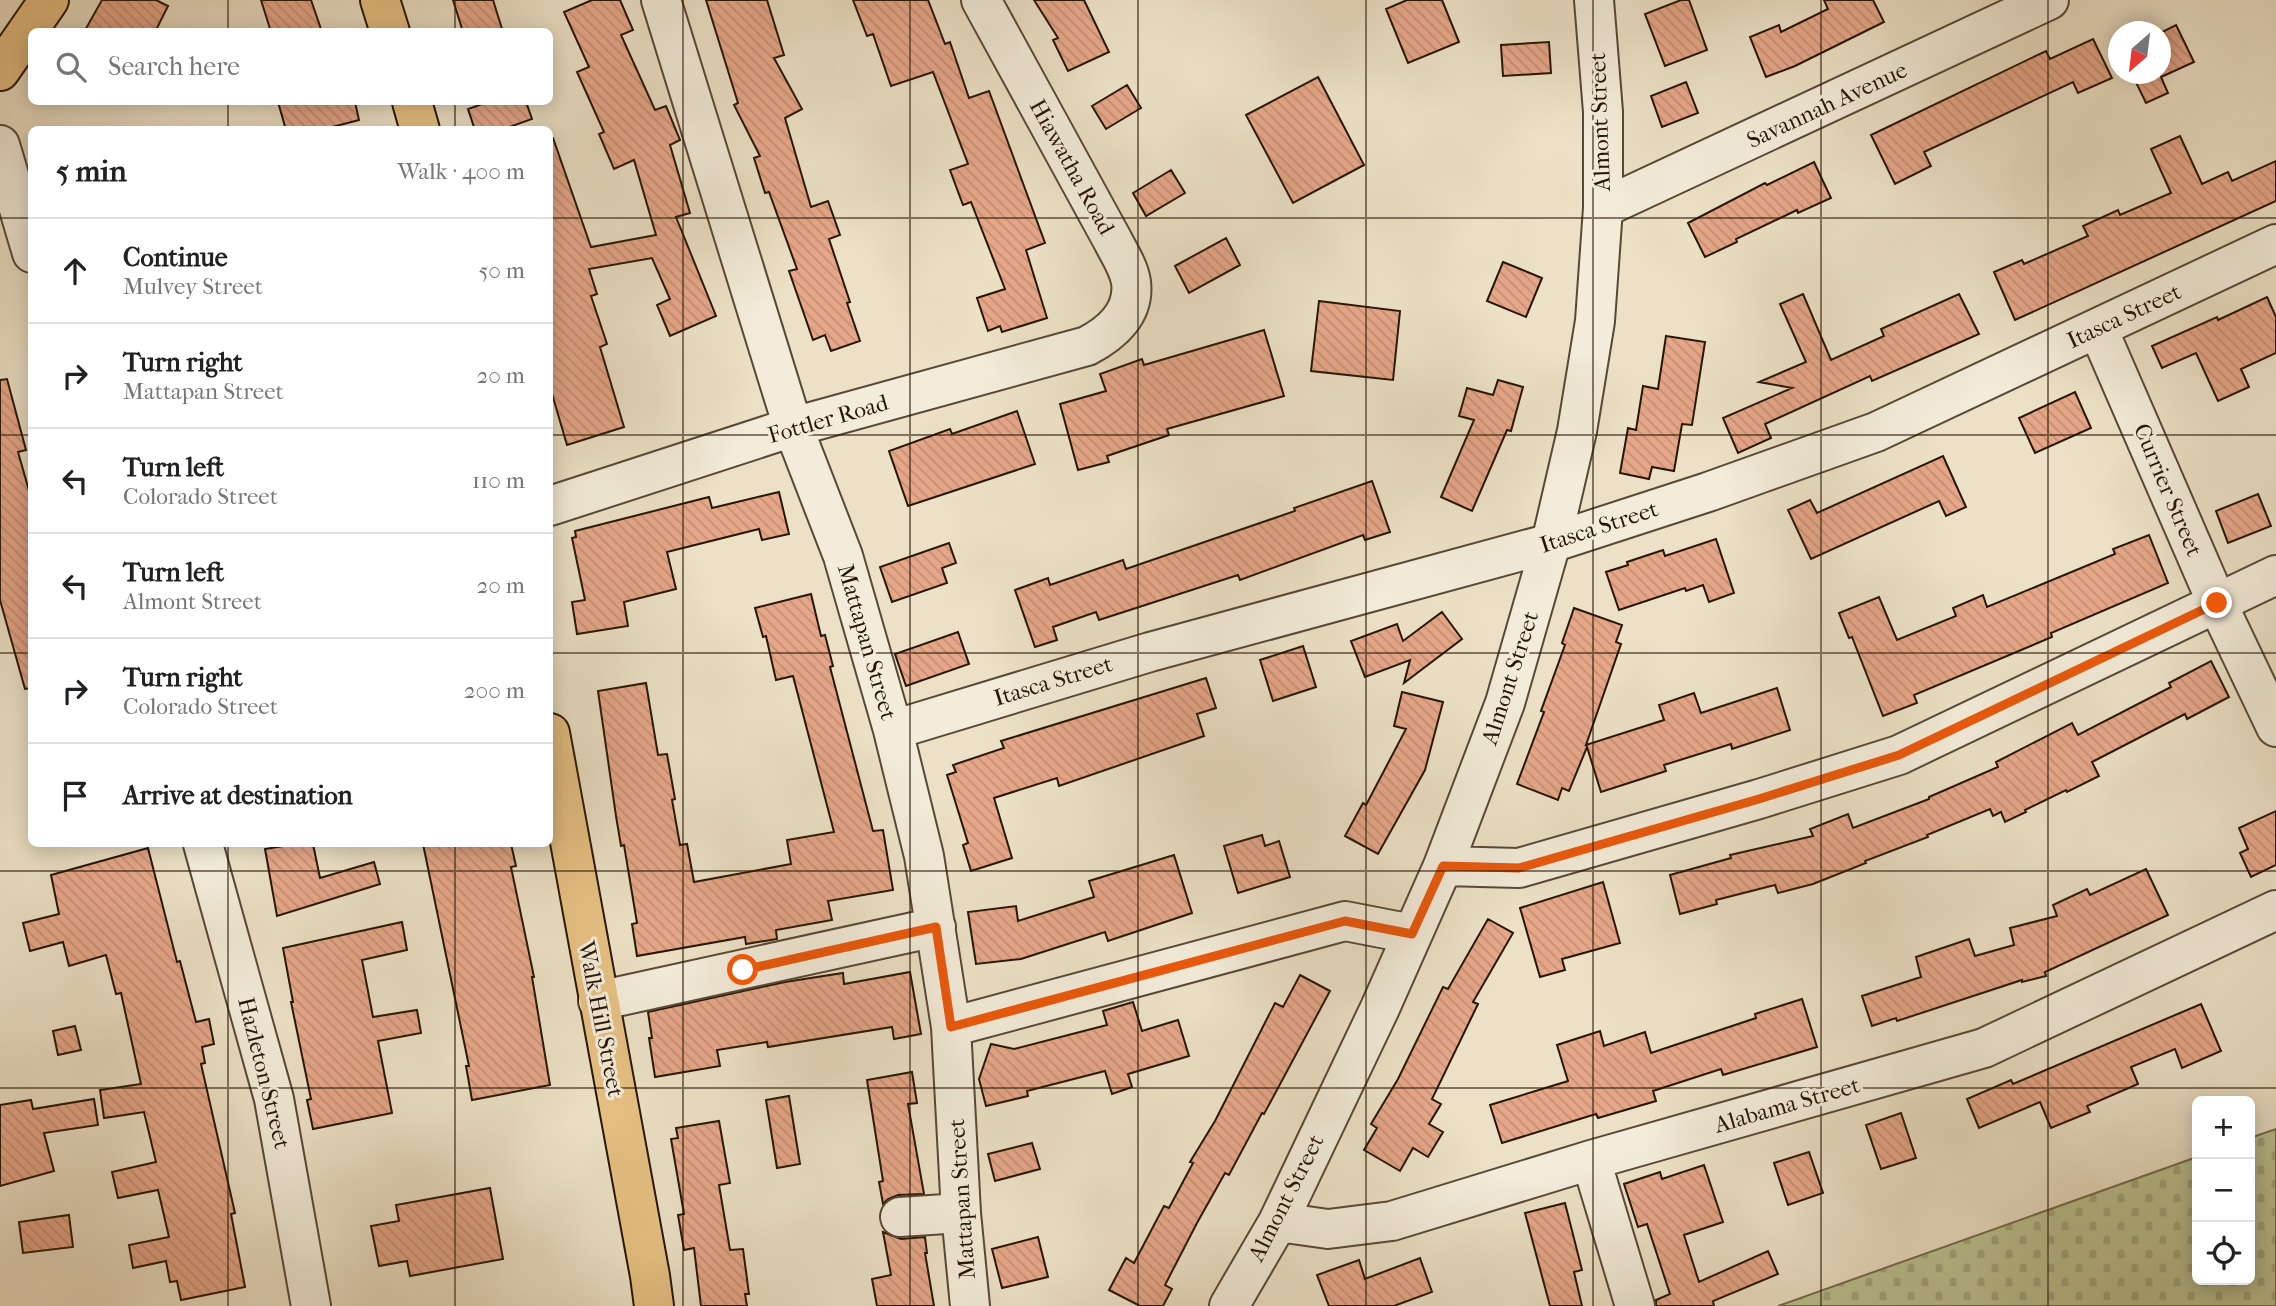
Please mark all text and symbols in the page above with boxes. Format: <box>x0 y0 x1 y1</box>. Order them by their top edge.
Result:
north arrow <box>2108 21 2171 84</box>
search box <box>28 28 553 105</box>
icon: search <box>52 48 90 86</box>
text: Search here <box>108 51 240 82</box>
street label: Almont Street <box>1584 52 1616 193</box>
street label: Savannah Avenue <box>1743 56 1911 154</box>
street label: Hiawatha Road <box>1024 95 1121 240</box>
text: 5 min <box>56 154 127 189</box>
text: Walk · 400 m <box>398 158 525 185</box>
text: Continue <box>123 242 228 273</box>
icon: ahead <box>56 252 94 290</box>
text: 50 m <box>478 257 525 284</box>
text: Mulvey Street <box>123 273 263 300</box>
street label: Itasca Street <box>2063 278 2185 354</box>
text: Turn right <box>123 347 243 378</box>
icon: right <box>56 357 94 395</box>
text: 20 m <box>476 362 525 389</box>
text: Mattapan Street <box>123 378 284 405</box>
street label: Fottler Road <box>765 389 892 449</box>
street label: Currier Street <box>2128 420 2208 560</box>
text: Turn left <box>123 452 224 483</box>
icon: left <box>56 462 94 500</box>
text: 110 m <box>472 467 525 494</box>
text: Colorado Street <box>123 483 278 510</box>
street label: Itasca Street <box>1537 495 1661 559</box>
text: Turn left <box>123 557 224 588</box>
street label: Mattapan Street <box>832 561 902 723</box>
icon: left <box>56 567 94 605</box>
text: 20 m <box>476 572 525 599</box>
route end <box>2201 587 2232 618</box>
text: Almont Street <box>123 588 262 615</box>
street label: Almont Street <box>1475 608 1544 749</box>
street label: Itasca Street <box>991 650 1115 712</box>
text: Turn right <box>123 662 243 693</box>
icon: right <box>56 672 94 710</box>
text: 200 m <box>464 677 525 704</box>
text: Colorado Street <box>123 693 278 720</box>
icon: arrive <box>56 777 94 815</box>
text: Arrive at destination <box>123 780 353 811</box>
street label: Walk Hill Street <box>572 938 629 1099</box>
route start <box>727 954 758 985</box>
street label: Hazleton Street <box>232 994 296 1152</box>
street label: Alabama Street <box>1710 1071 1863 1139</box>
map controls <box>2192 1096 2255 1285</box>
button: + <box>2192 1096 2255 1159</box>
street label: Mattapan Street <box>943 1118 981 1280</box>
street label: Almont Street <box>1242 1130 1330 1267</box>
button: − <box>2192 1159 2255 1222</box>
button: locate <box>2192 1222 2255 1285</box>

